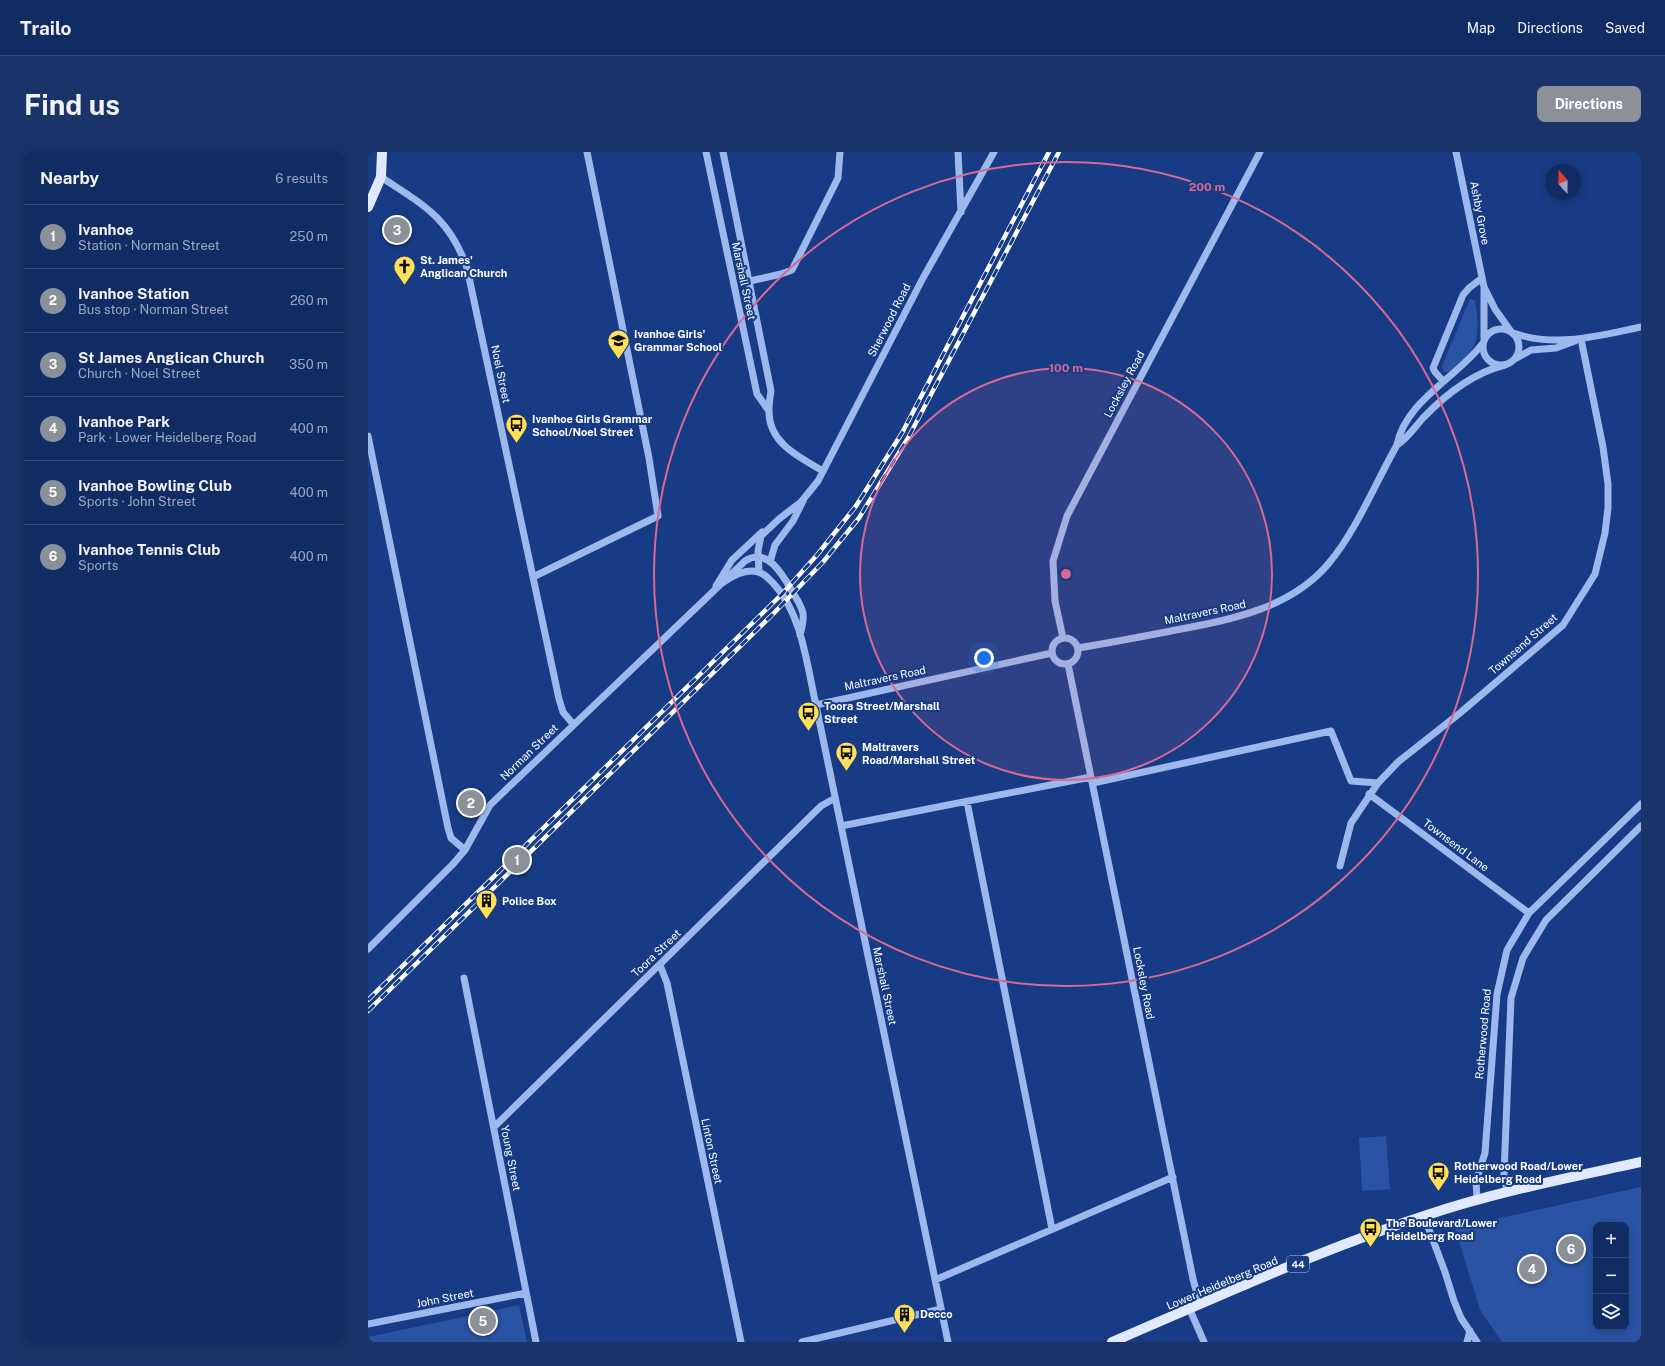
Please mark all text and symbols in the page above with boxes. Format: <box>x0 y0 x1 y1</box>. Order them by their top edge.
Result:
text: Trailo <box>20 17 72 39</box>
text: Map <box>1467 20 1495 36</box>
text: Directions <box>1517 20 1583 36</box>
text: Saved <box>1605 20 1645 36</box>
button: Directions <box>1537 86 1641 122</box>
text: Find us <box>24 88 120 121</box>
north arrow <box>1545 164 1581 200</box>
text: Nearby <box>40 168 99 188</box>
text: 6 results <box>275 171 328 186</box>
text: 200 m <box>1189 180 1225 194</box>
street label: Ashby Grove <box>1468 180 1492 246</box>
pin: 3 <box>384 215 410 245</box>
text: Ivanhoe <box>78 221 134 238</box>
text: 1 <box>50 229 56 244</box>
text: 250 m <box>290 229 328 244</box>
text: Station · Norman Street <box>78 238 220 253</box>
street label: Marshall Street <box>730 241 758 321</box>
church icon: St. James' Anglican Church <box>392 253 418 286</box>
place label: St. James' Anglican Church <box>420 254 507 279</box>
street label: Sherwood Road <box>865 281 913 359</box>
text: Ivanhoe Station <box>78 285 189 302</box>
text: 2 <box>49 293 57 308</box>
text: 260 m <box>290 293 328 308</box>
text: Bus stop · Norman Street <box>78 302 229 317</box>
school or university icon: Ivanhoe Girls' Grammar School <box>605 327 631 360</box>
place label: Ivanhoe Girls' Grammar School <box>634 328 723 353</box>
street label: Noel Street <box>489 344 513 404</box>
text: St James Anglican Church <box>78 349 264 366</box>
street label: Locksley Road <box>1101 349 1147 419</box>
text: 3 <box>49 357 57 372</box>
text: 350 m <box>289 357 328 372</box>
text: 100 m <box>1049 361 1083 375</box>
text: Church · Noel Street <box>78 366 200 381</box>
bus stop icon: Ivanhoe Girls Grammar School/Noel Street <box>504 412 530 445</box>
text: Ivanhoe Park <box>78 413 170 430</box>
place label: Ivanhoe Girls Grammar School/Noel Street <box>532 413 653 438</box>
text: 4 <box>49 421 57 436</box>
text: 400 m <box>290 421 328 436</box>
text: Park · Lower Heidelberg Road <box>78 430 257 445</box>
text: Ivanhoe Bowling Club <box>78 477 232 494</box>
text: 5 <box>49 485 57 500</box>
text: 400 m <box>290 485 328 500</box>
text: Sports · John Street <box>78 494 196 509</box>
text: Ivanhoe Tennis Club <box>78 541 220 558</box>
text: 6 <box>49 549 57 564</box>
text: 400 m <box>290 549 328 564</box>
text: Sports <box>78 558 118 573</box>
centre of rings <box>1059 567 1073 581</box>
street label: Maltravers Road <box>1163 597 1247 627</box>
street label: Townsend Street <box>1486 611 1560 677</box>
your location <box>974 648 994 668</box>
street label: Maltravers Road <box>843 663 927 693</box>
bus stop icon: Toora Street/Marshall Street <box>795 699 821 732</box>
place label: Toora Street/Marshall Street <box>824 700 940 725</box>
street label: Norman Street <box>498 721 560 783</box>
bus stop icon: Maltravers Road/Marshall Street <box>833 740 859 773</box>
place label: Maltravers Road/Marshall Street <box>862 741 976 766</box>
pin: 2 <box>458 788 484 818</box>
street label: Townsend Lane <box>1421 816 1491 874</box>
pin: 1 <box>504 845 530 875</box>
building icon: Police Box <box>473 888 499 921</box>
place label: Police Box <box>502 895 557 907</box>
street label: Toora Street <box>629 927 683 979</box>
street label: Marshall Street <box>871 946 899 1026</box>
street label: Locksley Road <box>1131 946 1157 1020</box>
street label: Rotherwood Road <box>1473 988 1493 1080</box>
street label: Linton Street <box>699 1117 725 1185</box>
street label: Young Street <box>499 1124 523 1192</box>
bus stop icon: Rotherwood Road/Lower Heidelberg Road <box>1426 1159 1452 1192</box>
place label: Rotherwood Road/Lower Heidelberg Road <box>1454 1160 1583 1185</box>
bus stop icon: The Boulevard/Lower Heidelberg Road <box>1357 1216 1383 1249</box>
place label: The Boulevard/Lower Heidelberg Road <box>1386 1217 1497 1242</box>
map controls <box>1593 1222 1629 1330</box>
button: + <box>1593 1222 1629 1258</box>
pin: 6 <box>1558 1234 1584 1264</box>
street label: Lower Heidelberg Road <box>1165 1254 1279 1312</box>
pin: 4 <box>1519 1254 1545 1284</box>
road number: 44 <box>1287 1256 1309 1272</box>
button: − <box>1593 1258 1629 1294</box>
street label: John Street <box>415 1287 475 1309</box>
button: layers <box>1593 1294 1629 1330</box>
building icon: Decco <box>891 1301 917 1334</box>
pin: 5 <box>470 1306 496 1336</box>
place label: Decco <box>920 1308 953 1320</box>

